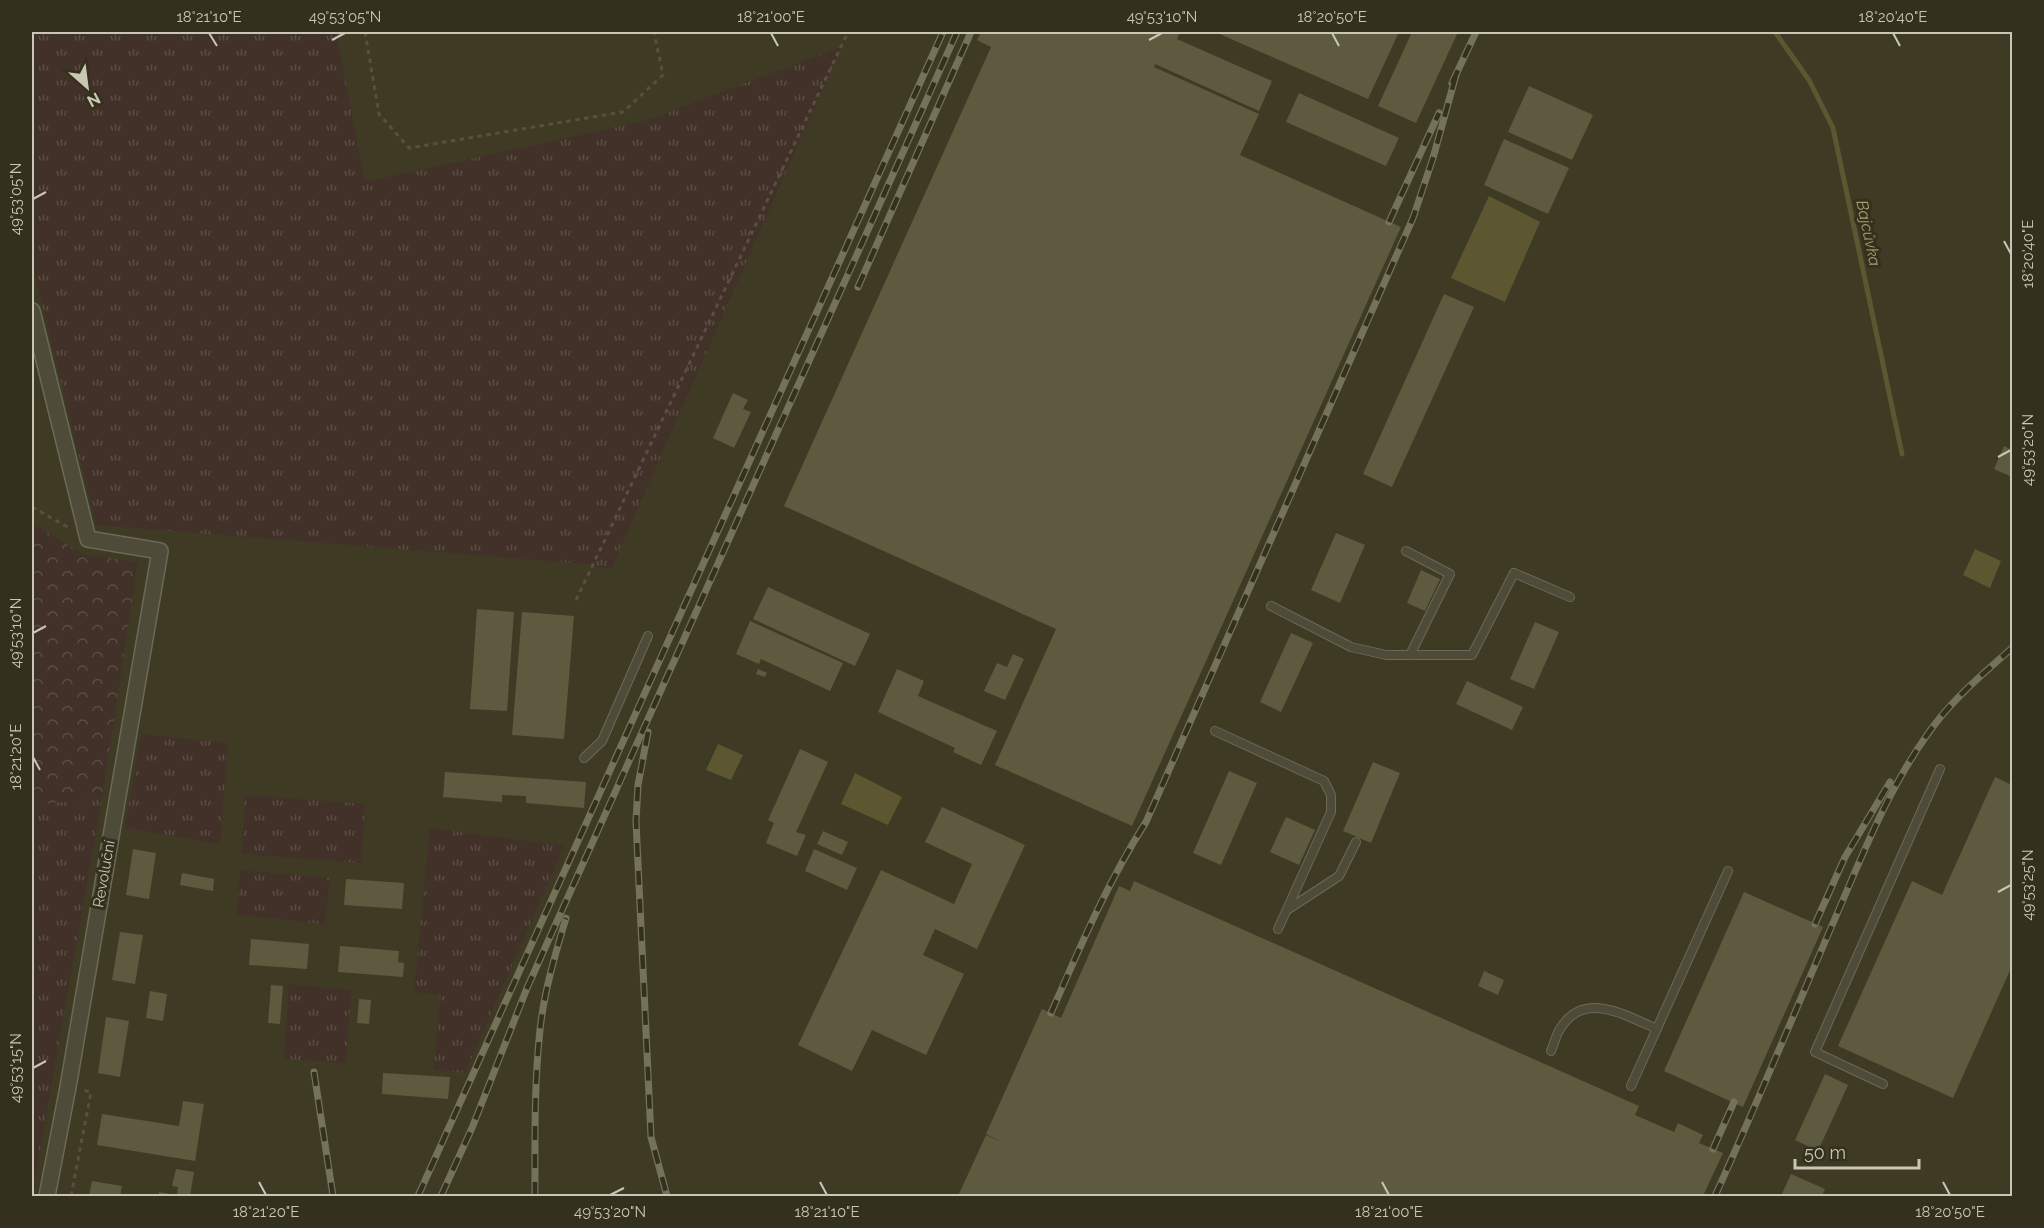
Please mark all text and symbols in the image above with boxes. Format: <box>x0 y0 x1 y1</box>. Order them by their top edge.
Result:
text: 18°21'10"E <box>176 8 242 26</box>
text: 49°53'05"N <box>309 8 381 26</box>
text: 18°21'00"E <box>737 8 805 26</box>
text: 49°53'10"N <box>1127 8 1197 26</box>
text: 18°20'50"E <box>1297 8 1367 26</box>
text: 18°20'40"E <box>1859 8 1927 26</box>
north arrow <box>57 57 117 117</box>
text: N <box>84 89 104 111</box>
text: 49°53'05"N <box>7 163 25 235</box>
water label: Bajcůvka <box>1852 198 1885 268</box>
text: 18°20'40"E <box>2019 220 2037 288</box>
text: 49°53'20"N <box>2019 414 2037 486</box>
text: 49°53'10"N <box>7 598 25 668</box>
text: 18°21'20"E <box>7 724 25 790</box>
street label: Revoluční <box>89 838 119 909</box>
text: 49°53'25"N <box>2019 849 2037 921</box>
text: 49°53'15"N <box>7 1033 25 1103</box>
scale bar <box>1795 1132 1920 1170</box>
text: 50 m <box>1804 1142 1846 1163</box>
text: 18°21'20"E <box>233 1203 299 1221</box>
text: 49°53'20"N <box>574 1203 646 1221</box>
text: 18°21'10"E <box>794 1203 860 1221</box>
text: 18°21'00"E <box>1355 1203 1423 1221</box>
text: 18°20'50"E <box>1915 1203 1985 1221</box>

